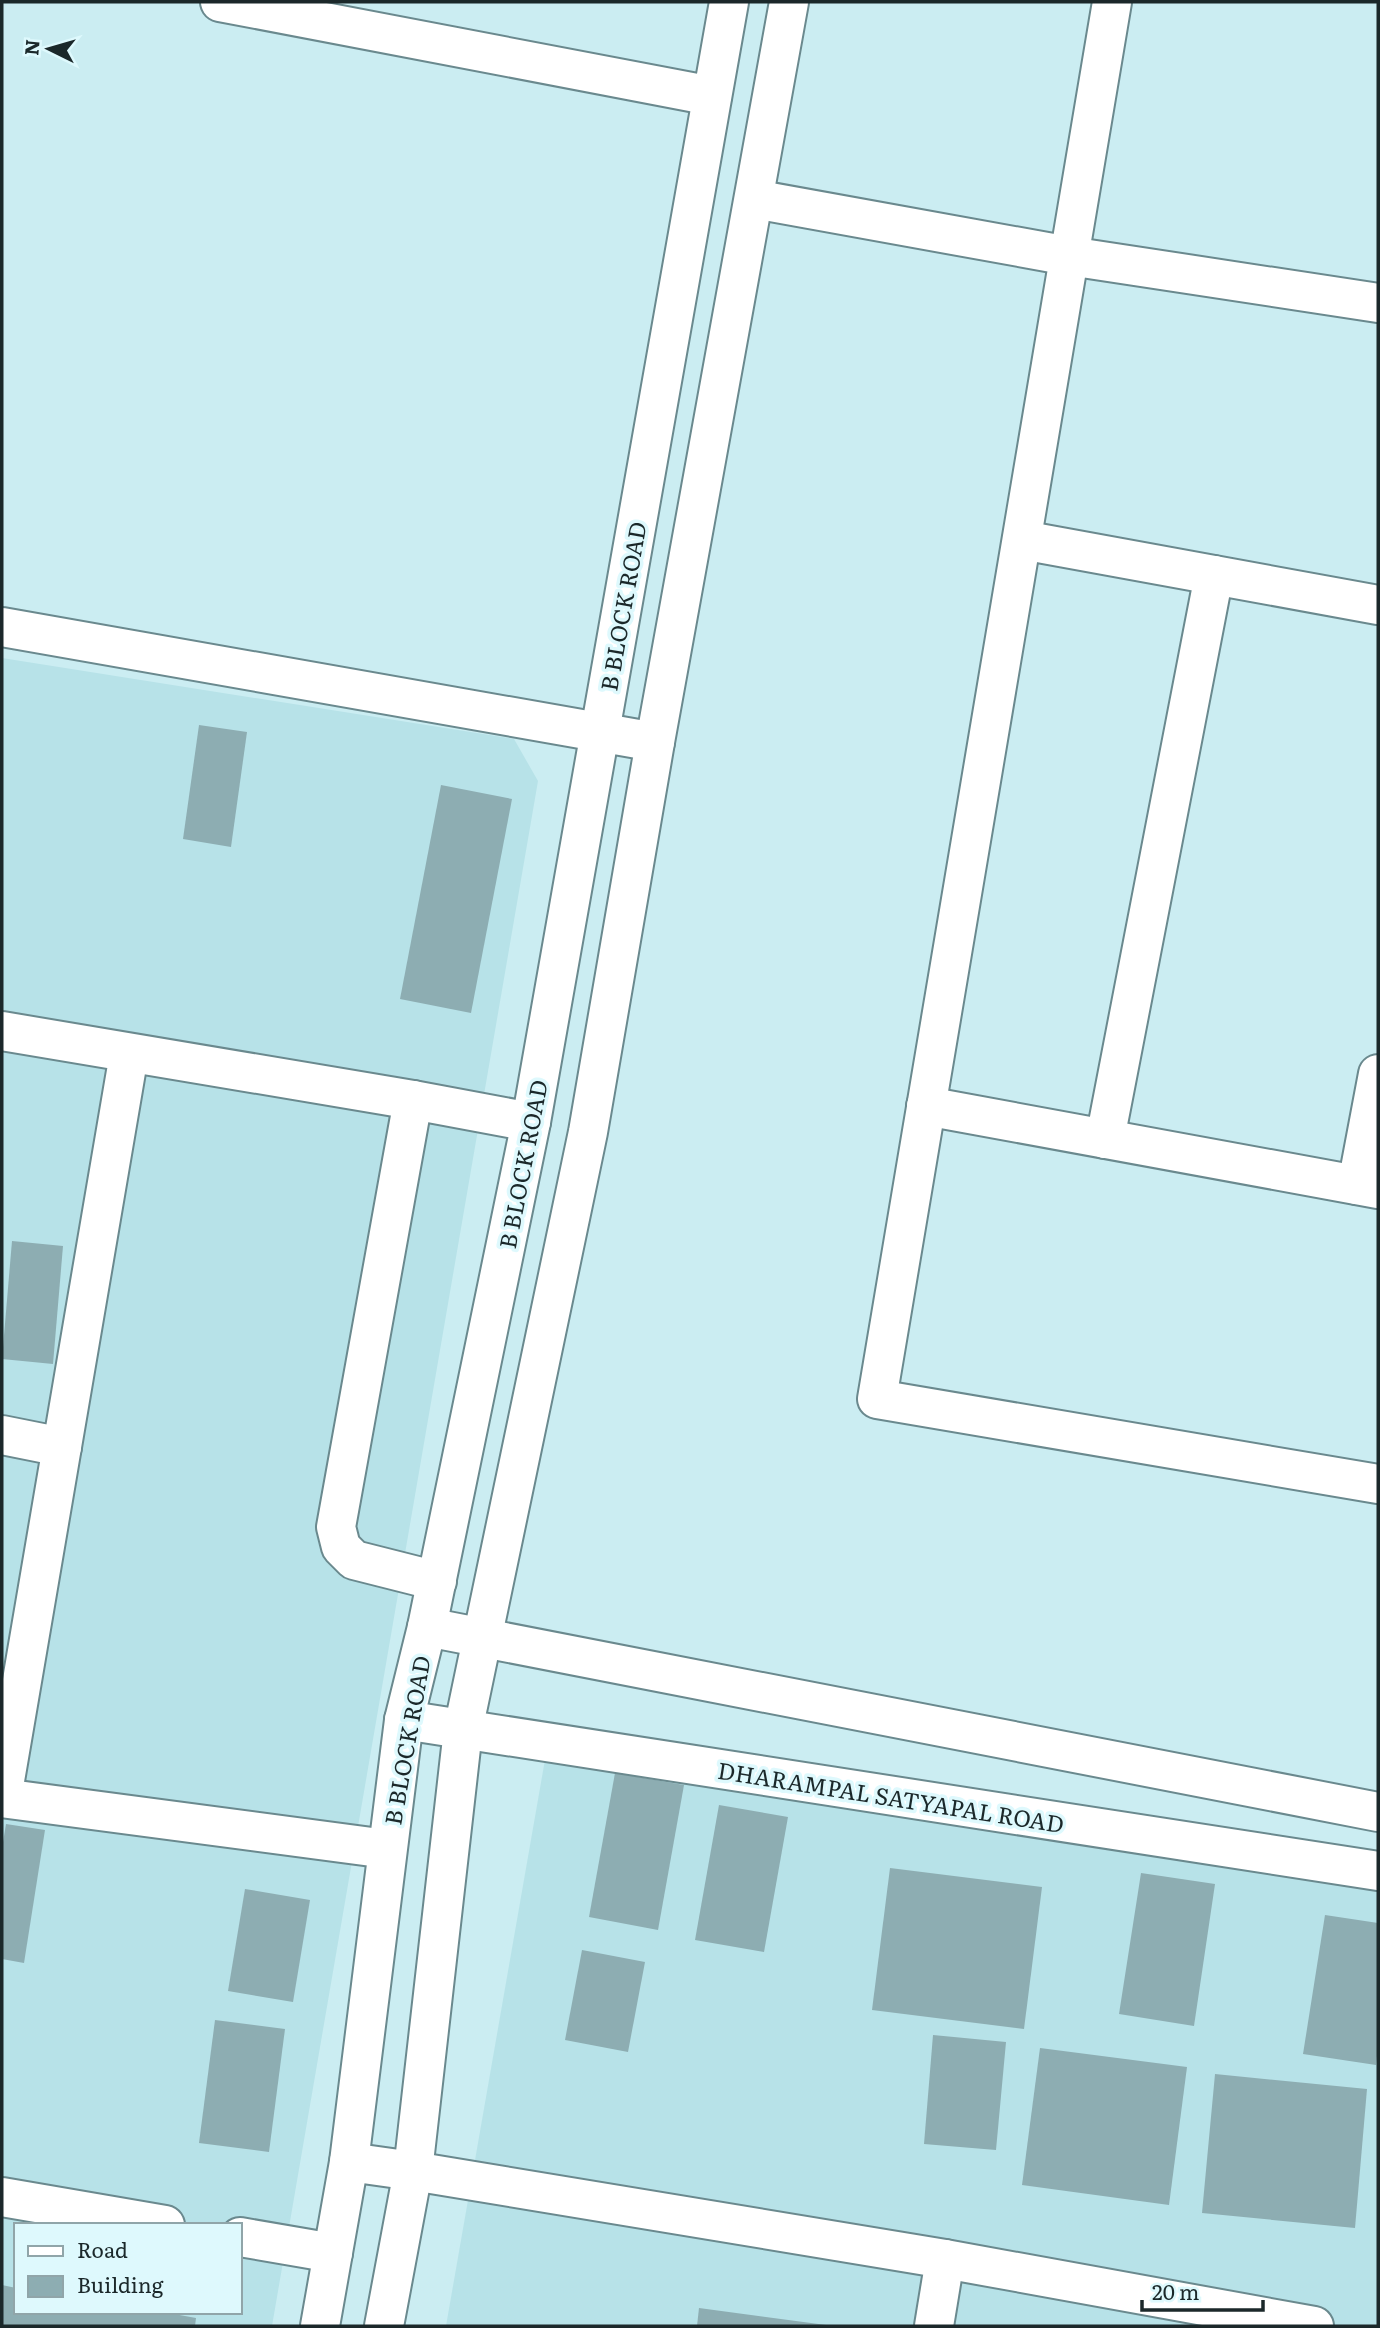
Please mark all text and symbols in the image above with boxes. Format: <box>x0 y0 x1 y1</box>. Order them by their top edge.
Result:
north arrow <box>14 14 84 84</box>
text: N <box>16 38 46 57</box>
street label: B BLOCK ROAD <box>590 519 654 693</box>
street label: B BLOCK ROAD <box>489 1077 555 1251</box>
street label: B BLOCK ROAD <box>374 1653 438 1827</box>
street label: DHARAMPAL SATYAPAL ROAD <box>715 1752 1067 1840</box>
legend <box>14 2223 242 2314</box>
text: Road <box>77 2233 128 2264</box>
text: Building <box>77 2268 164 2299</box>
scale bar <box>1142 2268 1263 2312</box>
text: 20 m <box>1152 2275 1199 2306</box>

